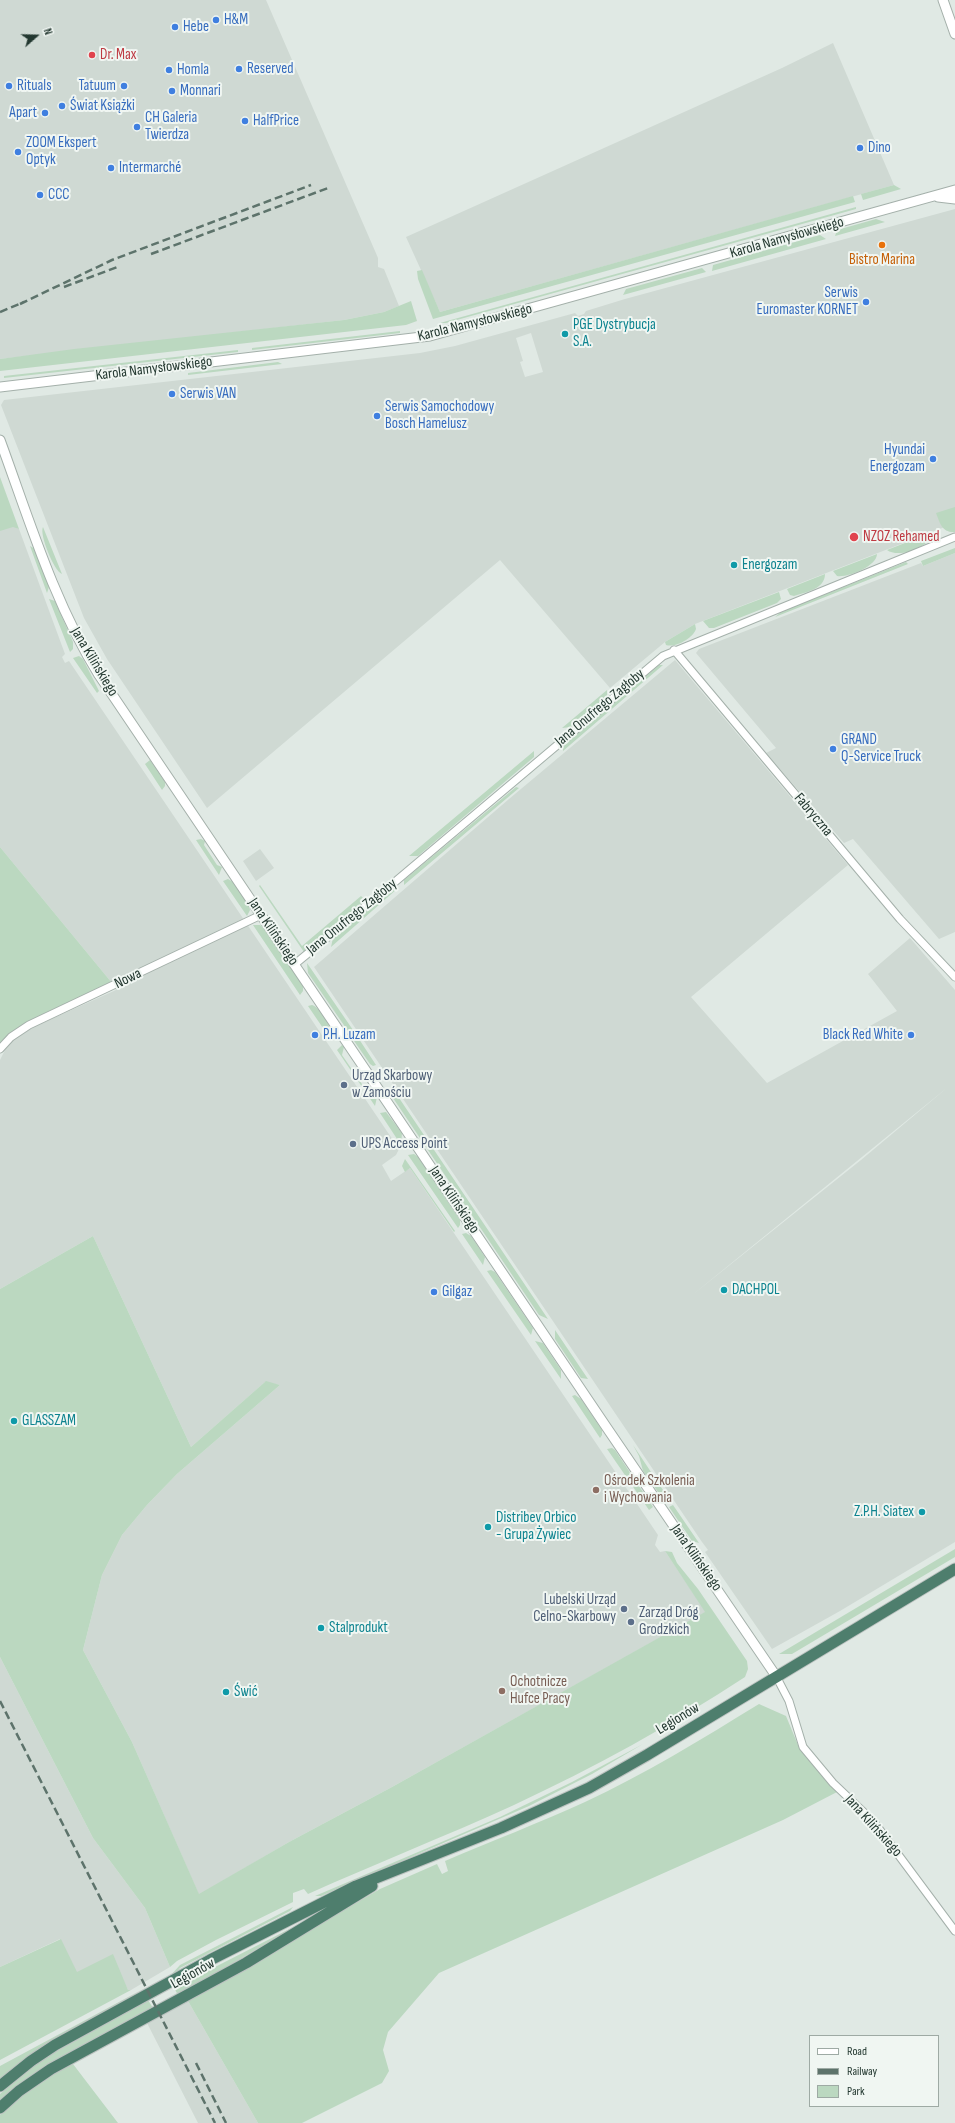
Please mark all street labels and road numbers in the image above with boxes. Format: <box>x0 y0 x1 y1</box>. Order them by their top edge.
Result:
street label: Karola Namysłowskiego <box>728 213 846 263</box>
street label: Karola Namysłowskiego <box>416 300 534 346</box>
street label: Karola Namysłowskiego <box>95 353 213 385</box>
street label: Jana Kilińskiego <box>66 624 122 700</box>
street label: Jana Onufrego Zagłoby <box>552 665 648 751</box>
street label: Fabryczna <box>790 790 836 840</box>
street label: Jana Onufrego Zagłoby <box>303 875 401 959</box>
street label: Jana Kilińskiego <box>244 895 302 969</box>
street label: Nowa <box>112 965 144 993</box>
street label: Jana Kilińskiego <box>425 1163 483 1237</box>
street label: Jana Kilińskiego <box>666 1521 726 1595</box>
street label: Legionów <box>653 1699 703 1739</box>
street label: Jana Kilińskiego <box>840 1791 906 1861</box>
street label: Legionów <box>168 1955 218 1993</box>

